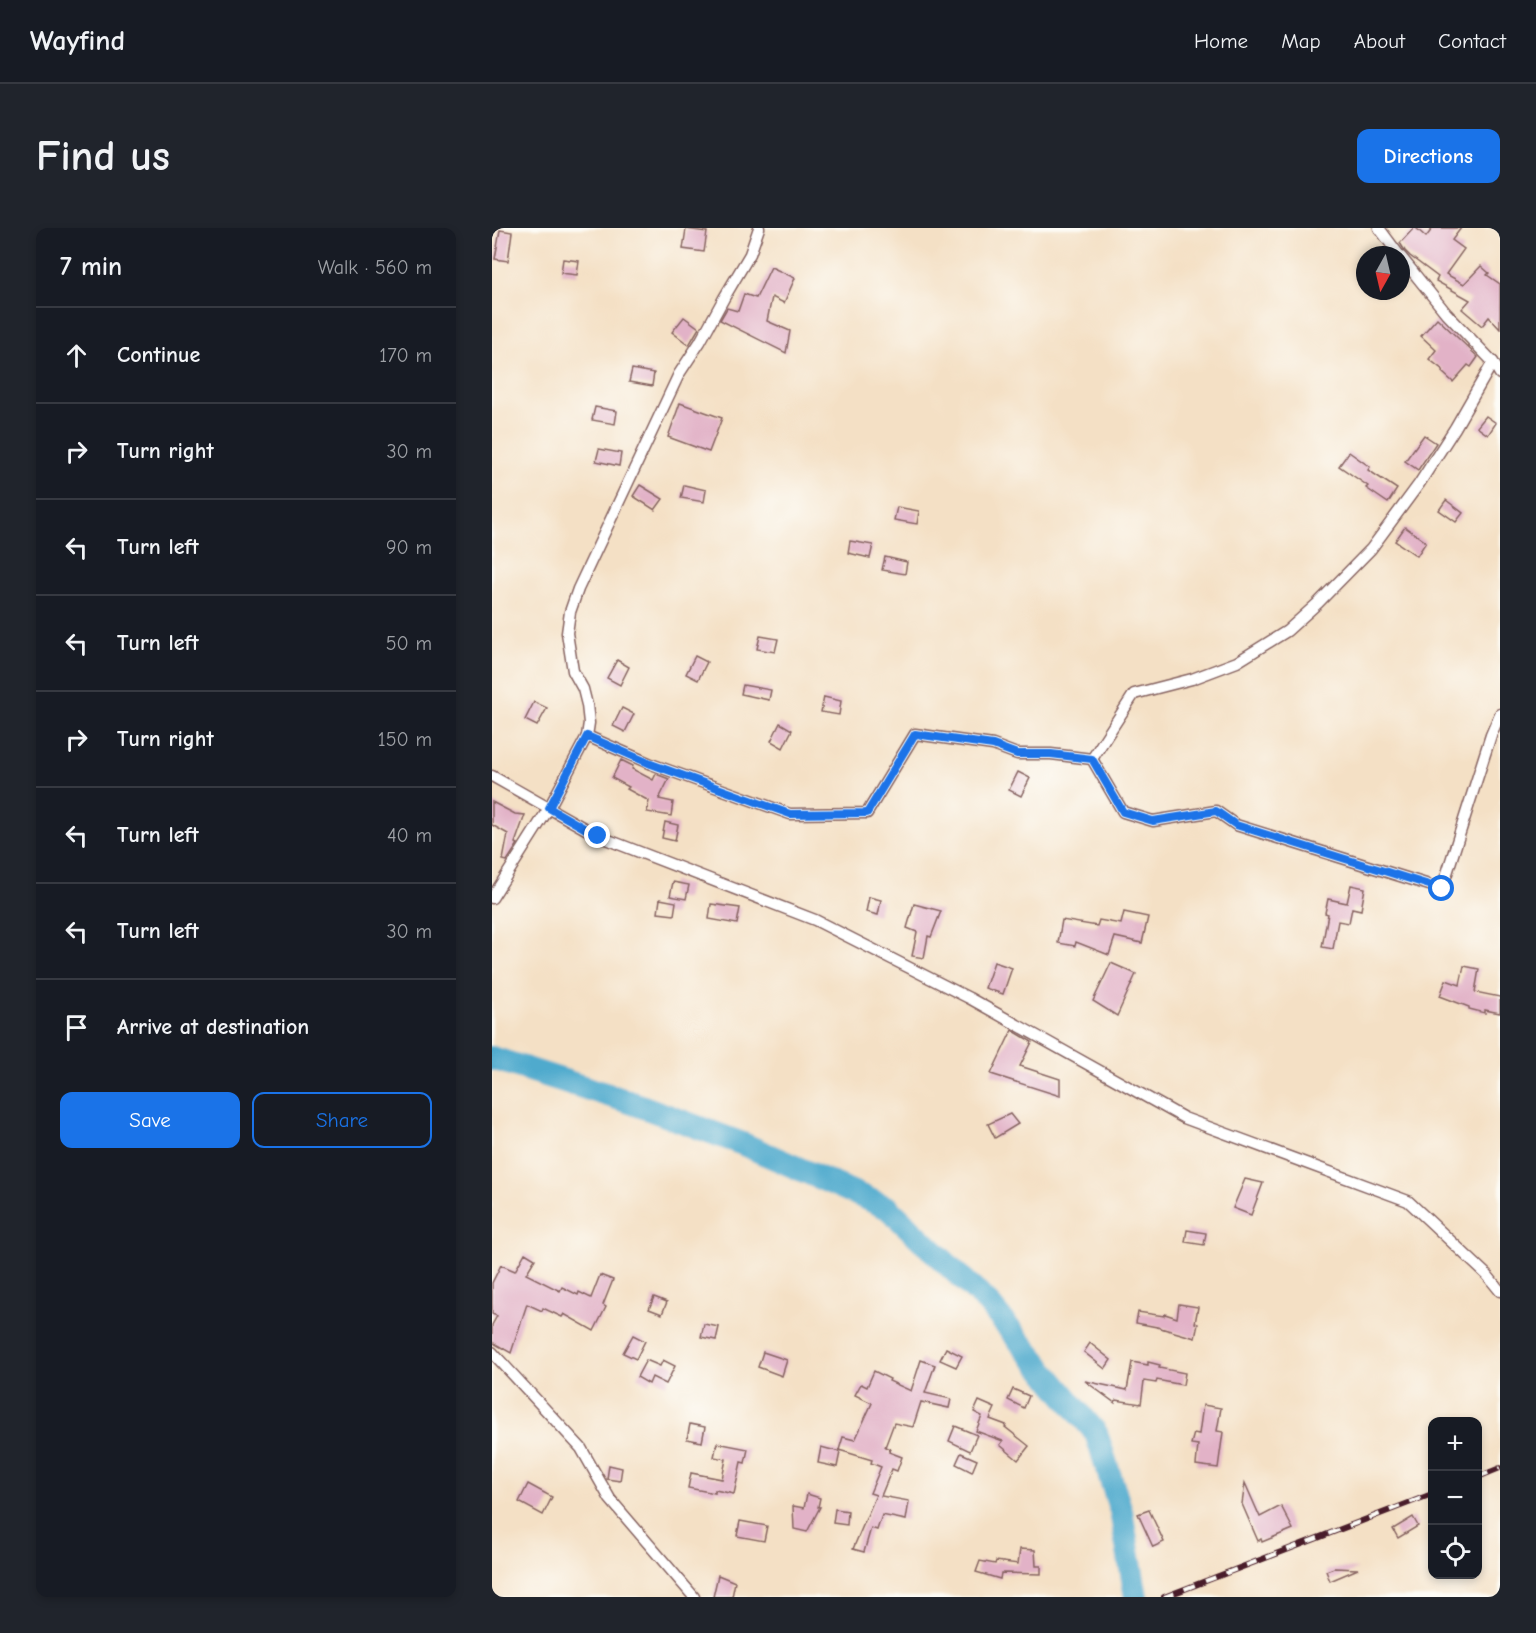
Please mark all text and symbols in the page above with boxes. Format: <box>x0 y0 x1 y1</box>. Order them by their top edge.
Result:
text: Wayfind <box>30 25 125 57</box>
text: Home <box>1194 29 1248 53</box>
text: Map <box>1281 29 1321 53</box>
text: About <box>1354 29 1405 53</box>
text: Contact <box>1438 29 1506 53</box>
button: Directions <box>1357 129 1500 183</box>
text: Find us <box>36 132 170 181</box>
north arrow <box>1356 246 1410 300</box>
text: 7 min <box>60 252 122 282</box>
text: Walk · 560 m <box>318 256 432 279</box>
icon: ahead <box>60 339 93 372</box>
text: Continue <box>117 342 200 368</box>
text: 170 m <box>379 344 432 367</box>
icon: right <box>60 435 93 468</box>
text: Turn right <box>117 438 214 464</box>
text: 30 m <box>386 440 432 463</box>
icon: left <box>60 531 93 564</box>
text: Turn left <box>117 534 199 560</box>
text: 90 m <box>386 536 432 559</box>
icon: left <box>60 627 93 660</box>
text: Turn left <box>117 630 199 656</box>
text: 50 m <box>386 632 432 655</box>
icon: right <box>60 723 93 756</box>
text: Turn right <box>117 726 214 752</box>
text: 150 m <box>378 728 432 751</box>
icon: left <box>60 819 93 852</box>
text: Turn left <box>117 822 199 848</box>
route end <box>584 822 610 848</box>
text: 40 m <box>387 824 432 847</box>
route start <box>1428 875 1454 901</box>
icon: left <box>60 915 93 948</box>
text: Turn left <box>117 918 199 944</box>
text: 30 m <box>386 920 432 943</box>
icon: arrive <box>60 1011 93 1044</box>
text: Arrive at destination <box>117 1014 309 1040</box>
button: Save <box>60 1092 240 1148</box>
button: Share <box>252 1092 432 1148</box>
map controls <box>1428 1417 1482 1579</box>
button: + <box>1428 1417 1482 1471</box>
button: − <box>1428 1471 1482 1525</box>
button: locate <box>1428 1525 1482 1579</box>

